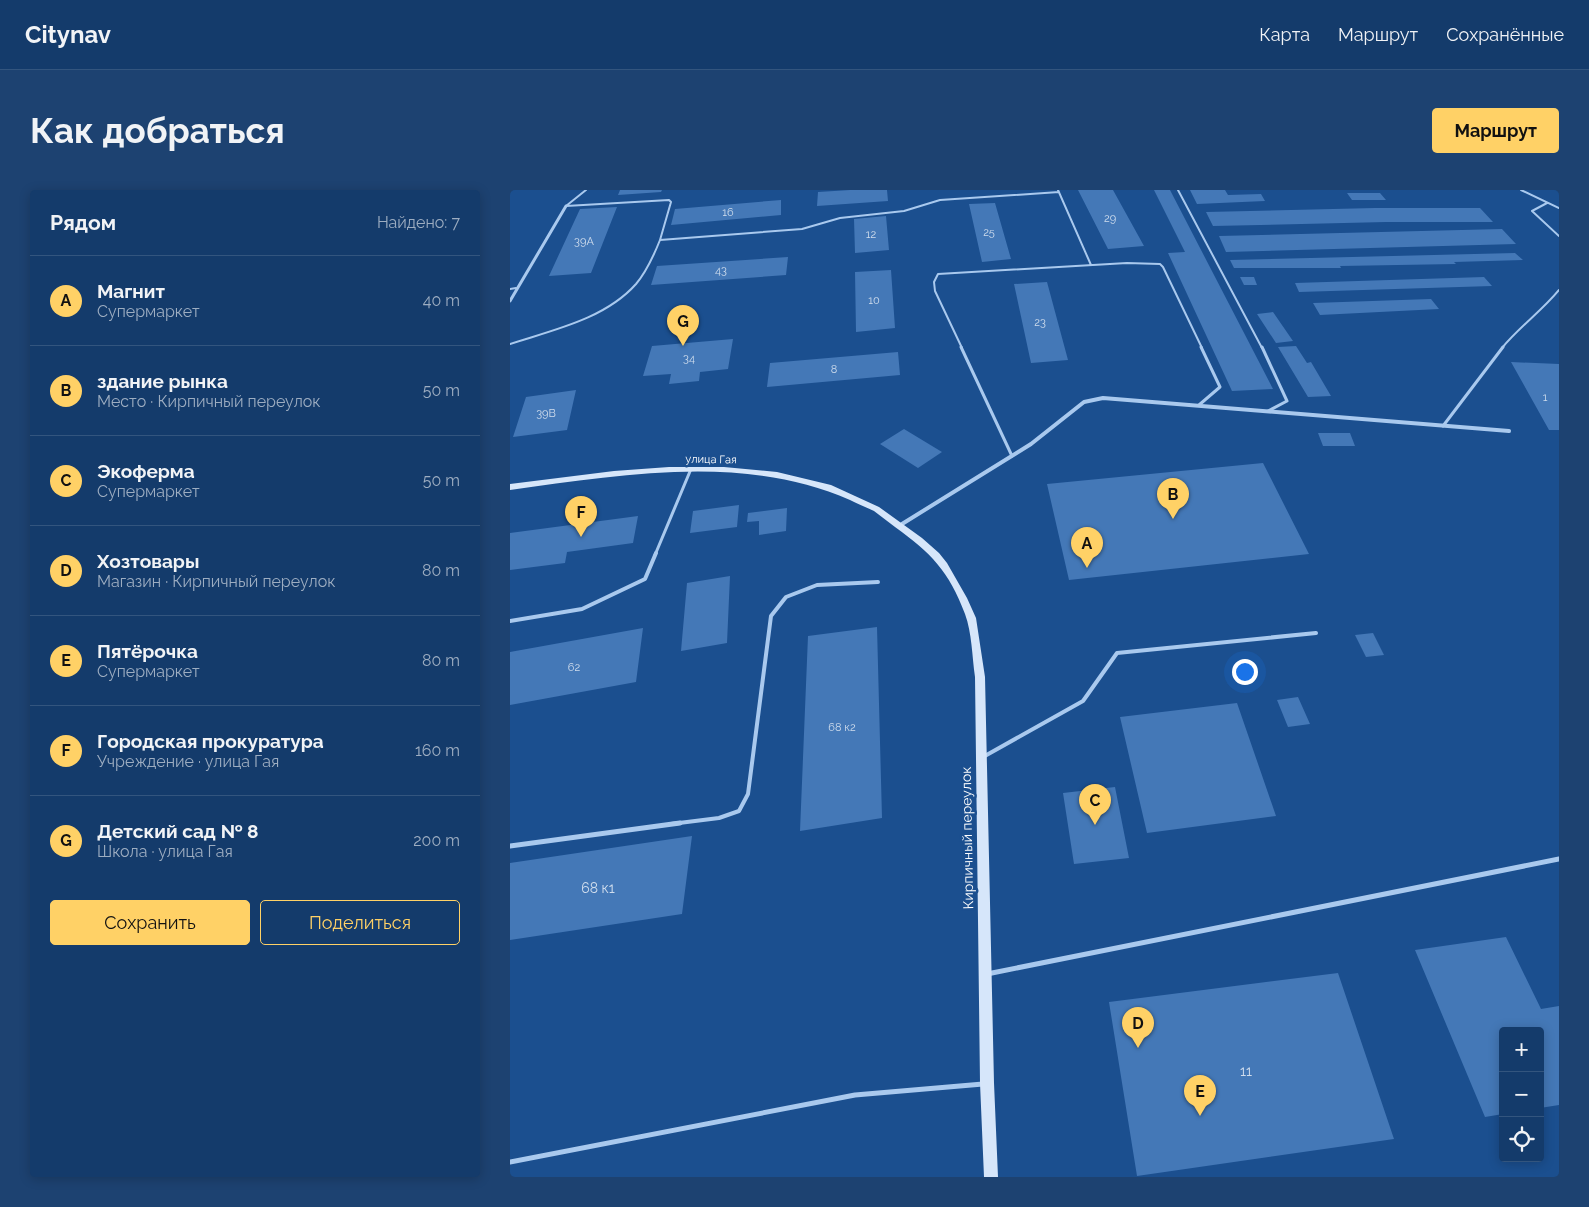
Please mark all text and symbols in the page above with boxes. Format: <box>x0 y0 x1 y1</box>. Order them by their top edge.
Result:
text: Citynav <box>25 20 111 49</box>
text: Карта <box>1259 24 1310 45</box>
text: Маршрут <box>1338 24 1418 45</box>
text: Сохранённые <box>1446 24 1564 45</box>
button: Маршрут <box>1432 108 1559 153</box>
text: Как добраться <box>30 110 285 151</box>
house number: 16 <box>722 206 734 219</box>
text: Рядом <box>50 210 116 235</box>
house number: 29 <box>1104 212 1116 225</box>
text: Найдено: 7 <box>377 213 460 232</box>
house number: 25 <box>983 226 995 239</box>
house number: 12 <box>866 228 876 241</box>
house number: 39А <box>574 235 594 248</box>
house number: 43 <box>715 264 727 277</box>
text: Магнит <box>97 280 165 302</box>
text: A <box>61 291 71 310</box>
text: 40 m <box>423 291 460 310</box>
house number: 10 <box>868 294 880 307</box>
text: Супермаркет <box>97 302 200 321</box>
pin: G <box>667 305 699 346</box>
house number: 23 <box>1034 316 1046 329</box>
house number: 34 <box>683 352 695 365</box>
house number: 8 <box>831 363 837 376</box>
text: здание рынка <box>97 370 228 392</box>
text: B <box>61 381 71 400</box>
text: 50 m <box>423 381 460 400</box>
house number: 1 <box>1543 391 1548 404</box>
text: Место · Кирпичный переулок <box>97 392 321 411</box>
house number: 39В <box>536 407 556 420</box>
street label: улица Гая <box>685 453 737 466</box>
text: Экоферма <box>97 460 195 482</box>
text: C <box>61 471 71 490</box>
text: 50 m <box>423 471 460 490</box>
pin: B <box>1157 478 1189 519</box>
text: Супермаркет <box>97 482 200 501</box>
pin: F <box>565 496 597 537</box>
pin: A <box>1071 527 1103 568</box>
text: Хозтовары <box>97 550 199 572</box>
text: D <box>60 561 72 580</box>
text: 80 m <box>422 561 460 580</box>
text: Магазин · Кирпичный переулок <box>97 572 336 591</box>
text: Пятёрочка <box>97 640 198 662</box>
text: E <box>61 651 71 670</box>
text: 80 m <box>422 651 460 670</box>
your location <box>1232 659 1258 685</box>
house number: 62 <box>568 661 580 674</box>
text: Супермаркет <box>97 662 200 681</box>
house number: 68 к2 <box>828 721 856 734</box>
text: Городская прокуратура <box>97 730 324 752</box>
text: F <box>61 741 71 760</box>
text: 160 m <box>415 741 460 760</box>
text: Учреждение · улица Гая <box>97 752 279 771</box>
street label: Кирпичный переулок <box>958 766 976 910</box>
pin: C <box>1079 784 1111 825</box>
text: Детский сад № 8 <box>97 820 258 842</box>
text: G <box>60 831 72 850</box>
text: 200 m <box>413 831 460 850</box>
text: Школа · улица Гая <box>97 842 233 861</box>
house number: 68 к1 <box>581 880 615 896</box>
button: Сохранить <box>50 900 250 945</box>
button: Поделиться <box>260 900 460 945</box>
pin: D <box>1122 1007 1154 1048</box>
map controls <box>1499 1027 1544 1162</box>
button: + <box>1499 1027 1544 1072</box>
house number: 11 <box>1240 1063 1252 1079</box>
button: − <box>1499 1072 1544 1117</box>
pin: E <box>1184 1075 1216 1116</box>
button: locate <box>1499 1117 1544 1162</box>

